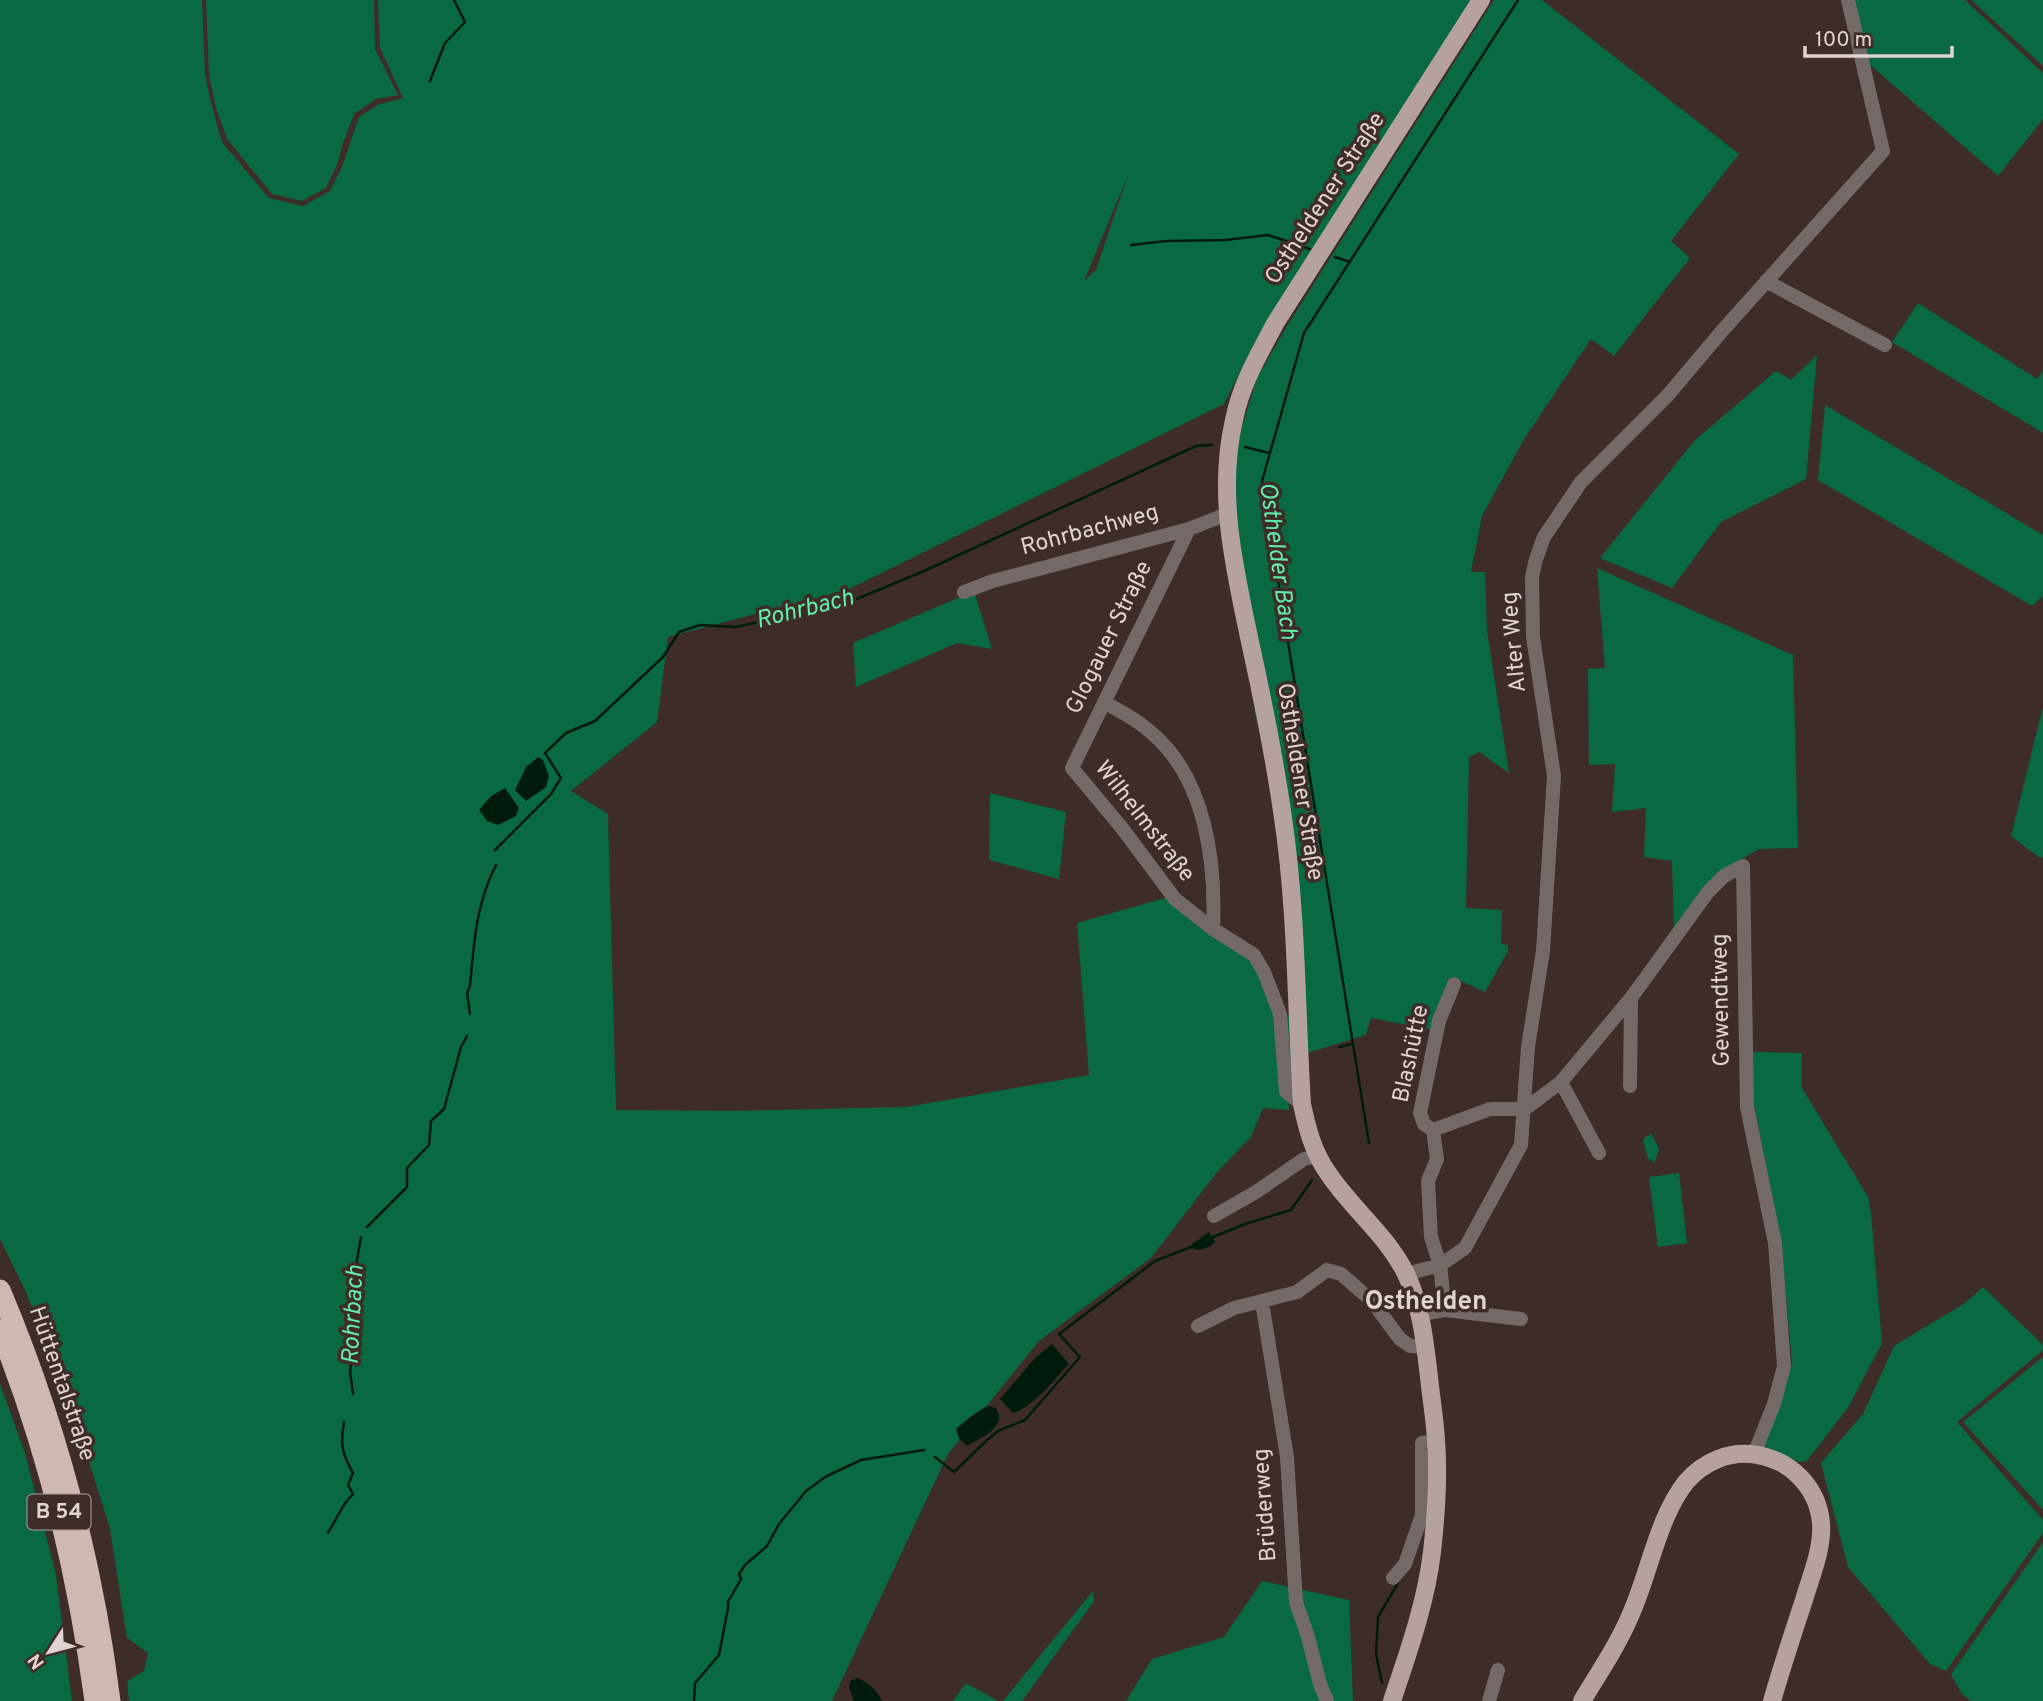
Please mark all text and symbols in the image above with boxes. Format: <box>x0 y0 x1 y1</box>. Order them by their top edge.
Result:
scale bar <box>1805 14 1952 58</box>
text: 100 m <box>1815 27 1872 54</box>
street label: Ostheldener Straße <box>1260 107 1392 291</box>
water label: Osthelder Bach <box>1251 480 1303 642</box>
street label: Rohrbachweg <box>1018 499 1162 563</box>
street label: Glogauer Straße <box>1060 557 1160 719</box>
water label: Rohrbach <box>753 583 857 637</box>
street label: Alter Weg <box>1496 590 1534 694</box>
street label: Ostheldener Straße <box>1269 681 1329 883</box>
street label: Wilhelmstraße <box>1088 755 1200 889</box>
street label: Gewendtweg <box>1706 933 1738 1067</box>
street label: Blashütte <box>1388 1003 1436 1105</box>
water label: Rohrbach <box>336 1264 372 1366</box>
district label: Osthelden <box>1365 1286 1487 1319</box>
street label: Hüttentalstraße <box>21 1303 101 1465</box>
street label: Brüderweg <box>1248 1447 1284 1563</box>
road number: B 54 <box>28 1494 90 1530</box>
north arrow <box>14 1617 84 1687</box>
text: N <box>23 1648 51 1673</box>

